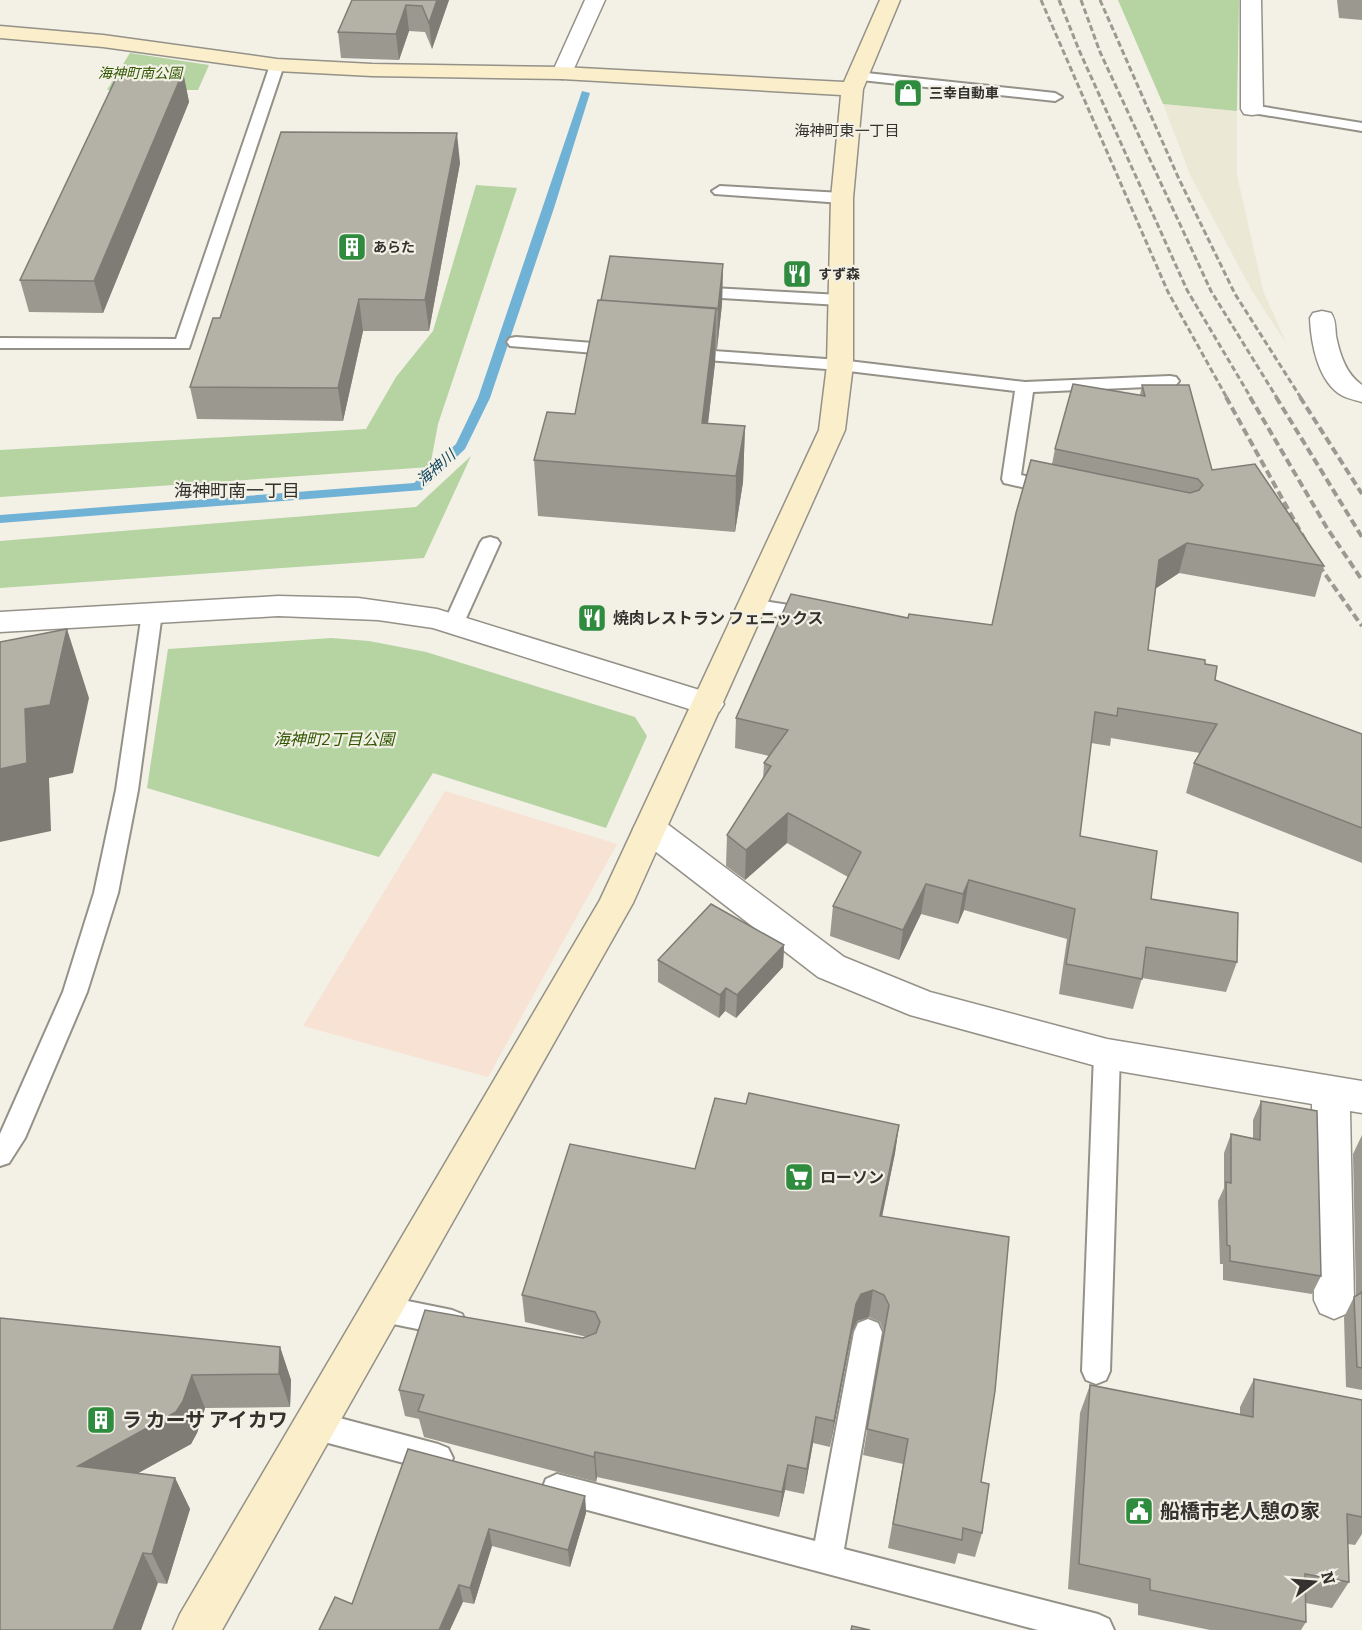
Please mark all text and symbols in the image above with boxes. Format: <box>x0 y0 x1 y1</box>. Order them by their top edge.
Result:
park label: 海神町南公園 <box>98 65 184 82</box>
shop icon: 三幸自動車 <box>892 77 924 109</box>
place label: 三幸自動車 <box>929 85 999 102</box>
district label: 海神町東一丁目 <box>794 122 900 140</box>
building icon: あらた <box>336 231 368 263</box>
place label: あらた <box>373 239 415 256</box>
restaurant icon: すず森 <box>781 258 813 290</box>
place label: すず森 <box>818 266 860 283</box>
water label: 海神川 <box>413 445 460 490</box>
district label: 海神町南一丁目 <box>174 480 300 502</box>
restaurant icon: 焼肉レストラン フェニックス <box>576 602 608 634</box>
place label: 焼肉レストラン フェニックス <box>613 609 823 628</box>
park label: 海神町2丁目公園 <box>274 730 396 749</box>
supermarket icon: ローソン <box>783 1161 815 1193</box>
place label: ローソン <box>820 1168 884 1187</box>
building icon: ラ カーサ アイカワ <box>85 1404 117 1436</box>
place label: ラ カーサ アイカワ <box>122 1408 288 1432</box>
public building icon: 船橋市老人憩の家 <box>1123 1495 1155 1527</box>
place label: 船橋市老人憩の家 <box>1160 1499 1320 1523</box>
north arrow <box>1284 1552 1344 1612</box>
text: N <box>1317 1569 1339 1587</box>

